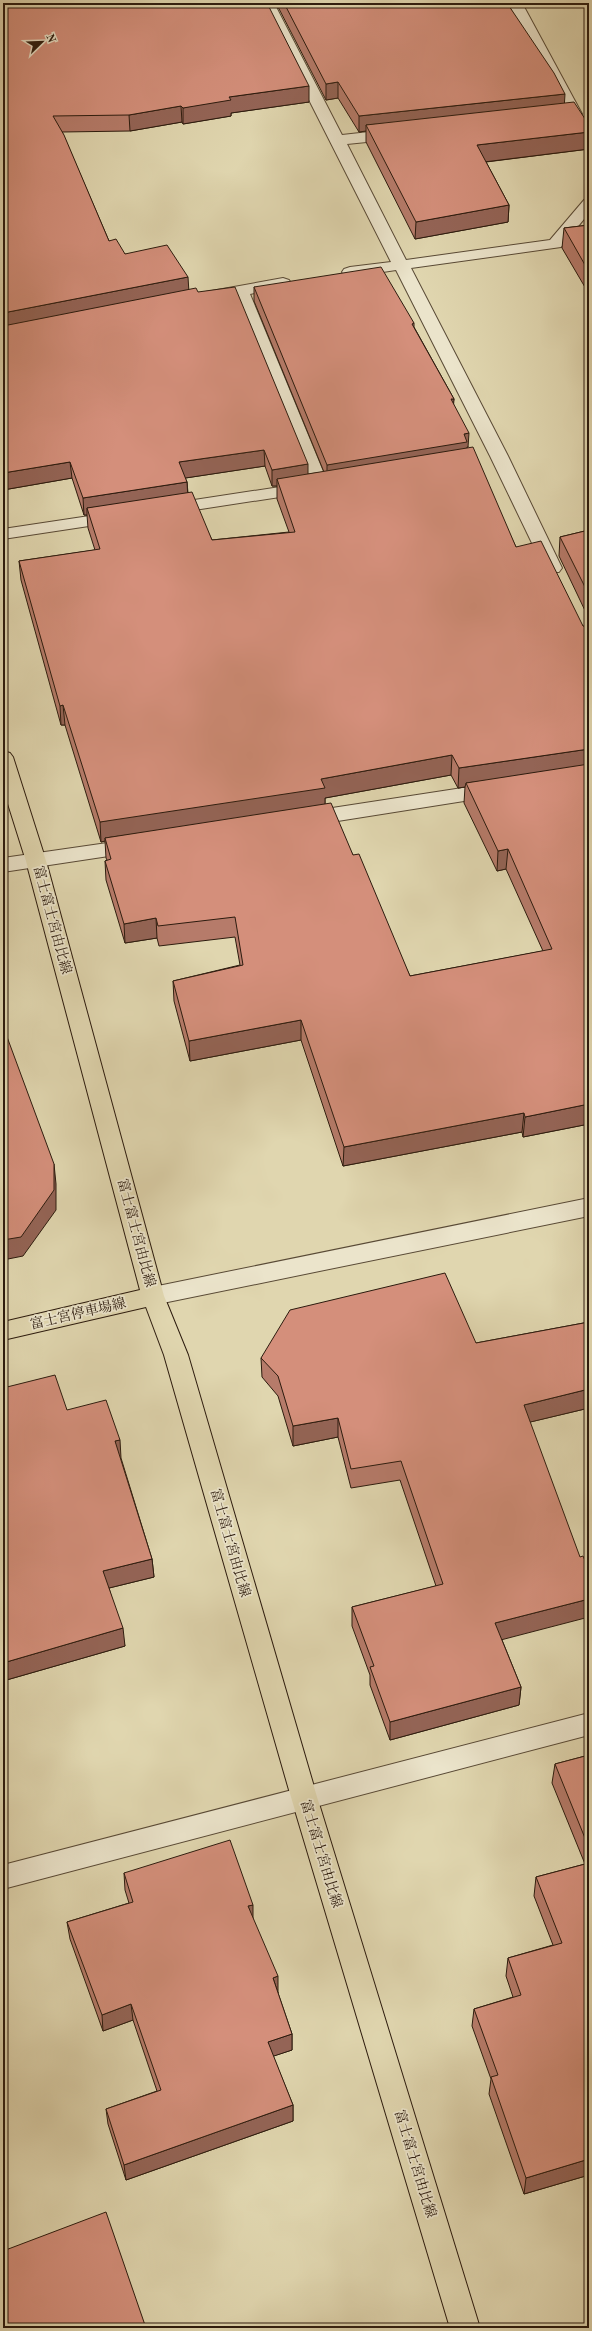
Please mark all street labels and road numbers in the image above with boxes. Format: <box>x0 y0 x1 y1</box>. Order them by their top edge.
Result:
street label: 富士富士宮由比線 <box>31 864 74 976</box>
street label: 富士富士宮由比線 <box>115 1177 158 1289</box>
street label: 富士宮停車場線 <box>28 1295 127 1332</box>
street label: 富士富士宮由比線 <box>208 1487 253 1599</box>
street label: 富士富士宮由比線 <box>298 1798 345 1910</box>
street label: 富士富士宮由比線 <box>392 2108 439 2220</box>

